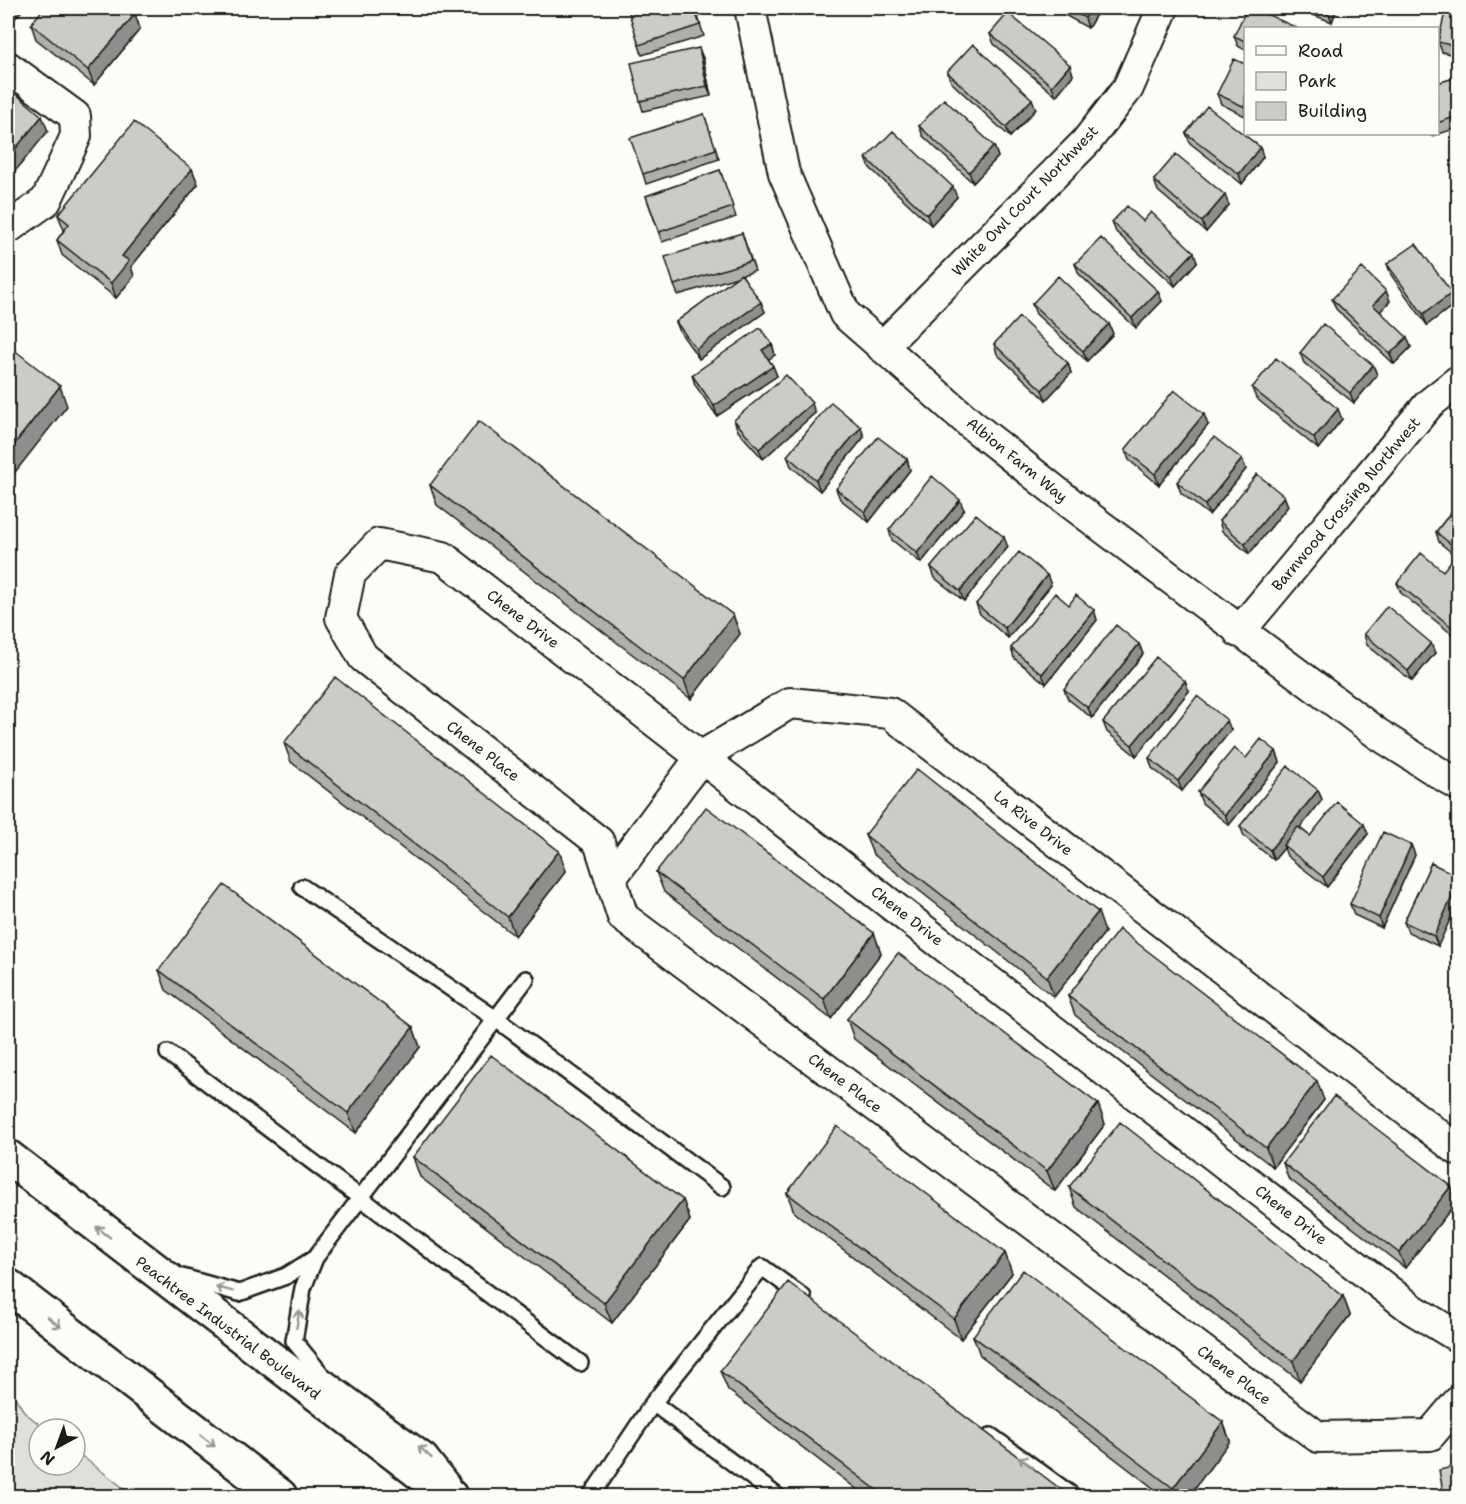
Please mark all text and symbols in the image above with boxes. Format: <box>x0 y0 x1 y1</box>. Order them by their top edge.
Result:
legend <box>1244 27 1439 135</box>
text: Road <box>1298 39 1343 63</box>
text: Park <box>1298 69 1337 93</box>
text: Building <box>1298 99 1367 123</box>
street label: White Owl Court Northwest <box>947 121 1103 281</box>
street label: Albion Farm Way <box>962 413 1072 507</box>
street label: Barnwood Crossing Northwest <box>1267 413 1425 595</box>
street label: Chene Drive <box>483 585 563 653</box>
street label: Chene Place <box>442 716 524 786</box>
street label: La Rive Drive <box>989 786 1077 860</box>
street label: Chene Drive <box>867 882 947 950</box>
street label: Chene Place <box>804 1049 886 1117</box>
street label: Chene Drive <box>1251 1181 1331 1249</box>
one-way arrow <box>95 1226 111 1239</box>
street label: Peachtree Industrial Boulevard <box>131 1252 325 1404</box>
one-way arrow <box>214 1283 233 1295</box>
one-way arrow <box>292 1310 303 1329</box>
one-way arrow <box>45 1315 61 1328</box>
street label: Chene Place <box>1193 1341 1275 1409</box>
north arrow <box>27 1417 87 1477</box>
one-way arrow <box>200 1434 216 1447</box>
one-way arrow <box>418 1445 433 1459</box>
text: N <box>36 1446 59 1470</box>
one-way arrow <box>1018 1455 1034 1468</box>

